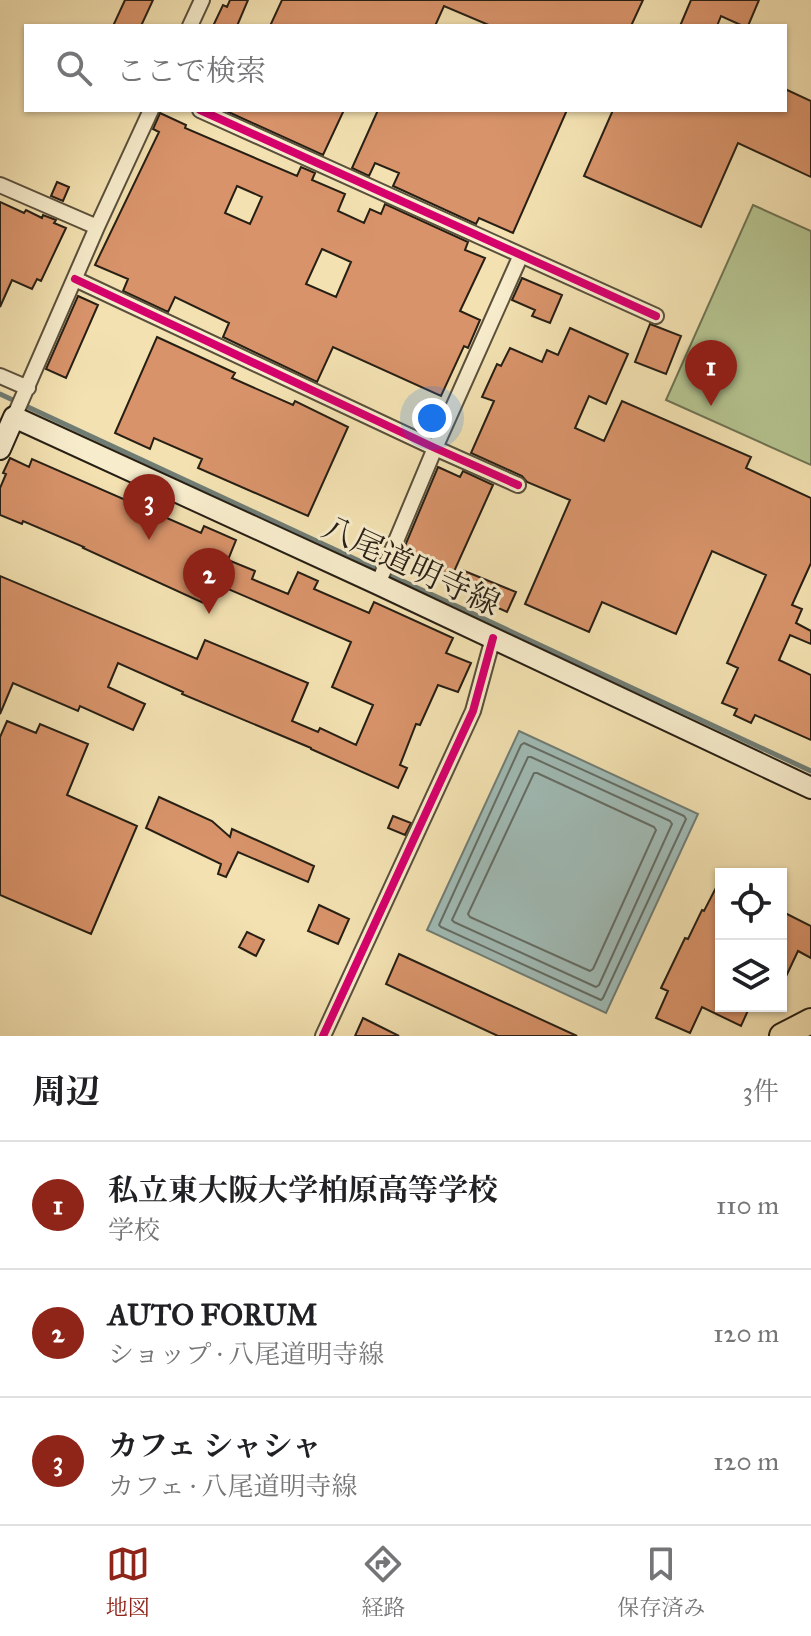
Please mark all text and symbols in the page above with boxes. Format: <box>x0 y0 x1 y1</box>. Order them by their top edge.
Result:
search box <box>24 24 787 112</box>
icon: search <box>52 46 96 90</box>
text: ここで検索 <box>116 53 266 89</box>
pin: 1 <box>685 340 737 406</box>
your location <box>412 398 452 438</box>
pin: 3 <box>123 474 175 540</box>
street label: 八尾道明寺線 <box>316 508 506 624</box>
pin: 2 <box>183 548 235 614</box>
map controls <box>715 868 787 1012</box>
button: locate <box>715 868 787 940</box>
button: layers <box>715 940 787 1012</box>
text: 周辺 <box>32 1071 100 1112</box>
text: 3件 <box>743 1075 779 1107</box>
text: 私立東大阪大学柏原高等学校 <box>108 1172 498 1208</box>
text: 1 <box>53 1189 63 1221</box>
text: 110 m <box>716 1189 779 1221</box>
text: 学校 <box>108 1214 160 1246</box>
text: AUTO FORUM <box>108 1297 317 1333</box>
text: 2 <box>52 1317 64 1349</box>
text: 120 m <box>713 1317 779 1349</box>
text: ショップ · 八尾道明寺線 <box>108 1338 384 1370</box>
text: カフェ シャシャ <box>108 1428 322 1464</box>
text: 3 <box>53 1445 63 1477</box>
text: 120 m <box>713 1445 779 1477</box>
text: カフェ · 八尾道明寺線 <box>108 1470 358 1502</box>
tab: 地図 <box>106 1542 150 1621</box>
tab: 経路 <box>361 1542 405 1621</box>
tab: 保存済み <box>617 1542 705 1621</box>

